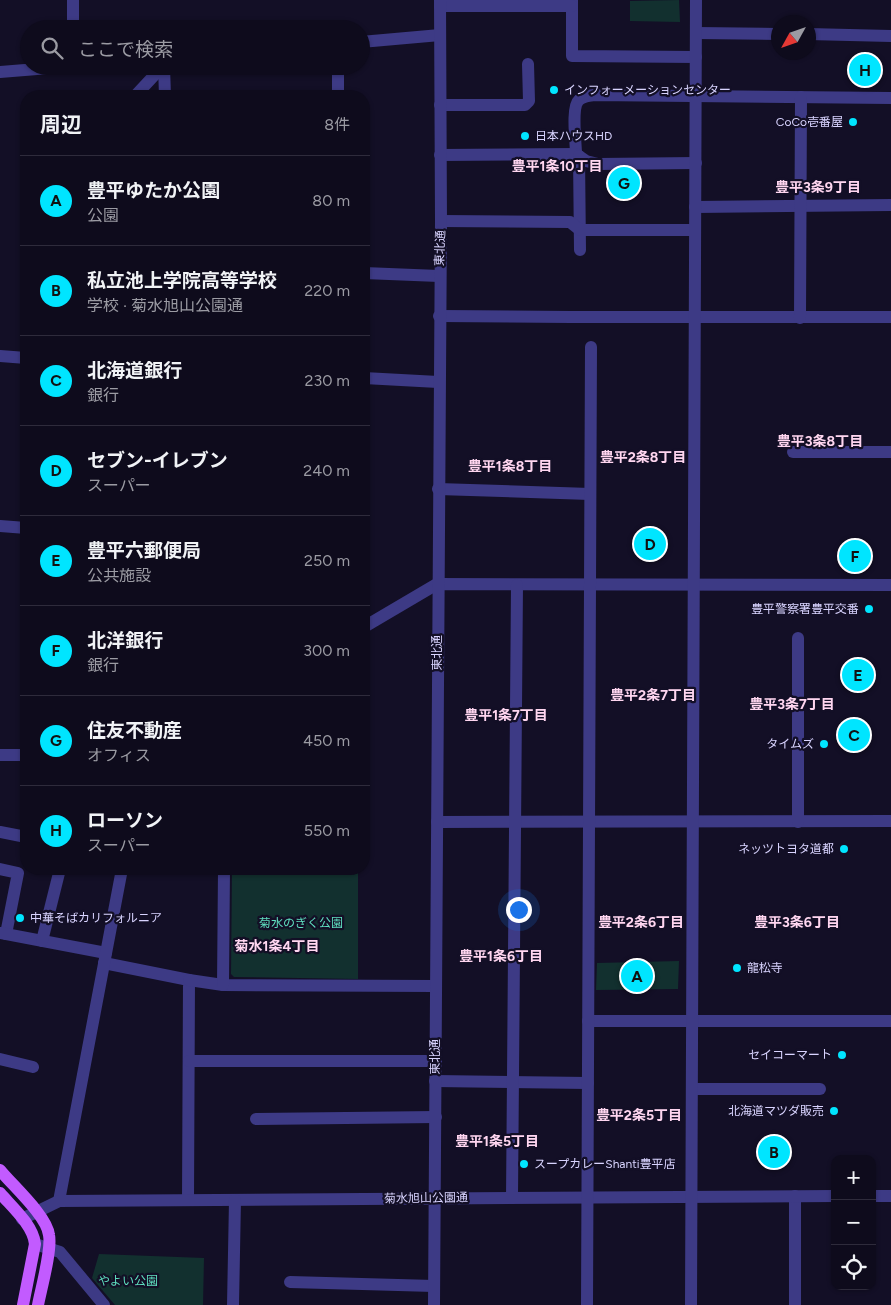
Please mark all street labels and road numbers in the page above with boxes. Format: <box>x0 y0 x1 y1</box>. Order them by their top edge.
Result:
street label: 東北通 <box>432 230 448 266</box>
street label: 東北通 <box>430 635 444 671</box>
street label: 東北通 <box>428 1039 442 1075</box>
street label: 菊水旭山公園通 <box>384 1190 468 1206</box>

